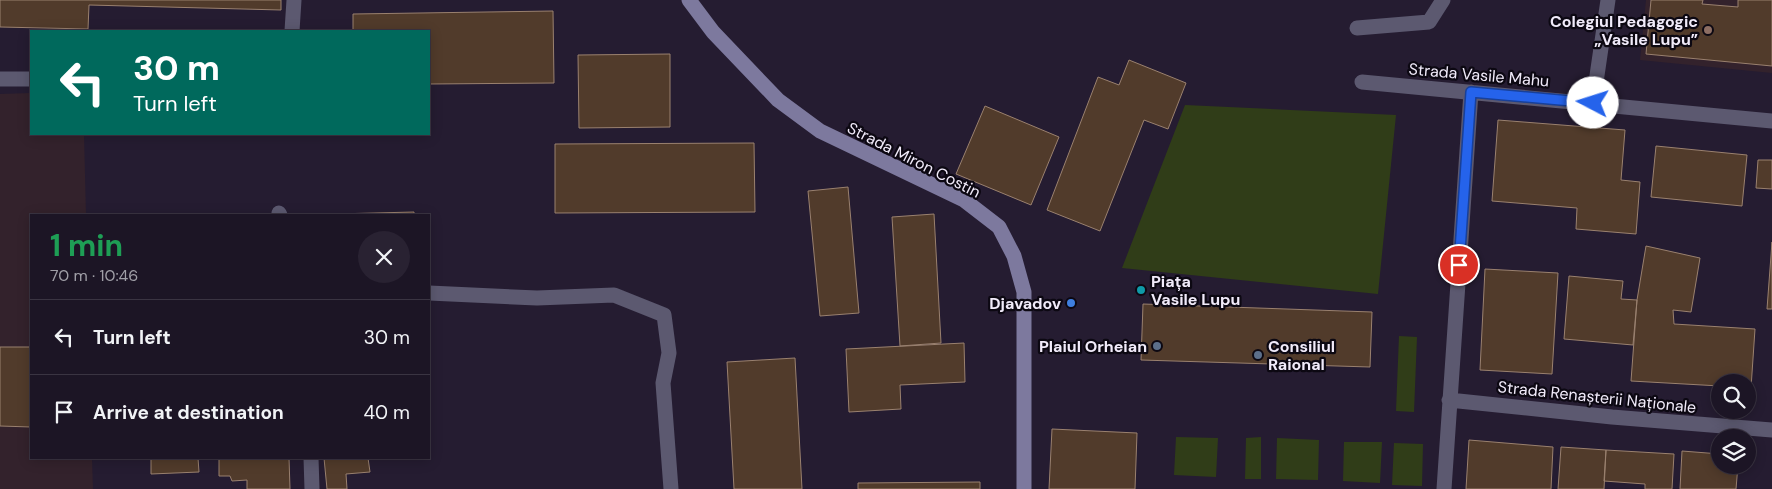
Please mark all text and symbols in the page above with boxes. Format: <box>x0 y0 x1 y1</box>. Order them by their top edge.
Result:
place label: Colegiul Pedagogic „Vasile Lupu” <box>1550 11 1698 50</box>
marker: Colegiul Pedagogic „Vasile Lupu” <box>1702 24 1714 36</box>
text: 30 m <box>133 45 220 91</box>
icon: left <box>50 50 115 115</box>
street label: Strada Vasile Mahu <box>1408 58 1550 92</box>
position arrow <box>1566 76 1618 128</box>
text: Turn left <box>133 89 217 118</box>
street label: Strada Miron Costin <box>844 117 984 203</box>
text: 1 min <box>50 226 123 265</box>
button: close <box>358 231 410 283</box>
pin <box>1438 244 1480 286</box>
icon: arrive <box>1445 251 1473 279</box>
text: 70 m · 10:46 <box>50 265 138 286</box>
place label: Piața Vasile Lupu <box>1151 271 1240 310</box>
marker: Piața Vasile Lupu <box>1135 284 1147 296</box>
place label: Djavadov <box>989 293 1061 314</box>
marker: Djavadov <box>1065 297 1077 309</box>
icon: left <box>50 323 78 351</box>
text: Turn left <box>93 325 171 350</box>
text: 30 m <box>364 325 410 350</box>
place label: Plaiul Orheian <box>1039 336 1147 357</box>
place label: Consiliul Raional <box>1268 336 1335 375</box>
marker: Plaiul Orheian <box>1151 340 1163 352</box>
marker: Consiliul Raional <box>1252 349 1264 361</box>
map controls <box>1711 374 1756 474</box>
button: search <box>1711 374 1756 419</box>
street label: Strada Renașterii Naționale <box>1497 376 1697 418</box>
icon: arrive <box>50 398 78 426</box>
text: Arrive at destination <box>93 400 284 425</box>
text: 40 m <box>363 400 410 425</box>
button: layers <box>1711 429 1756 474</box>

